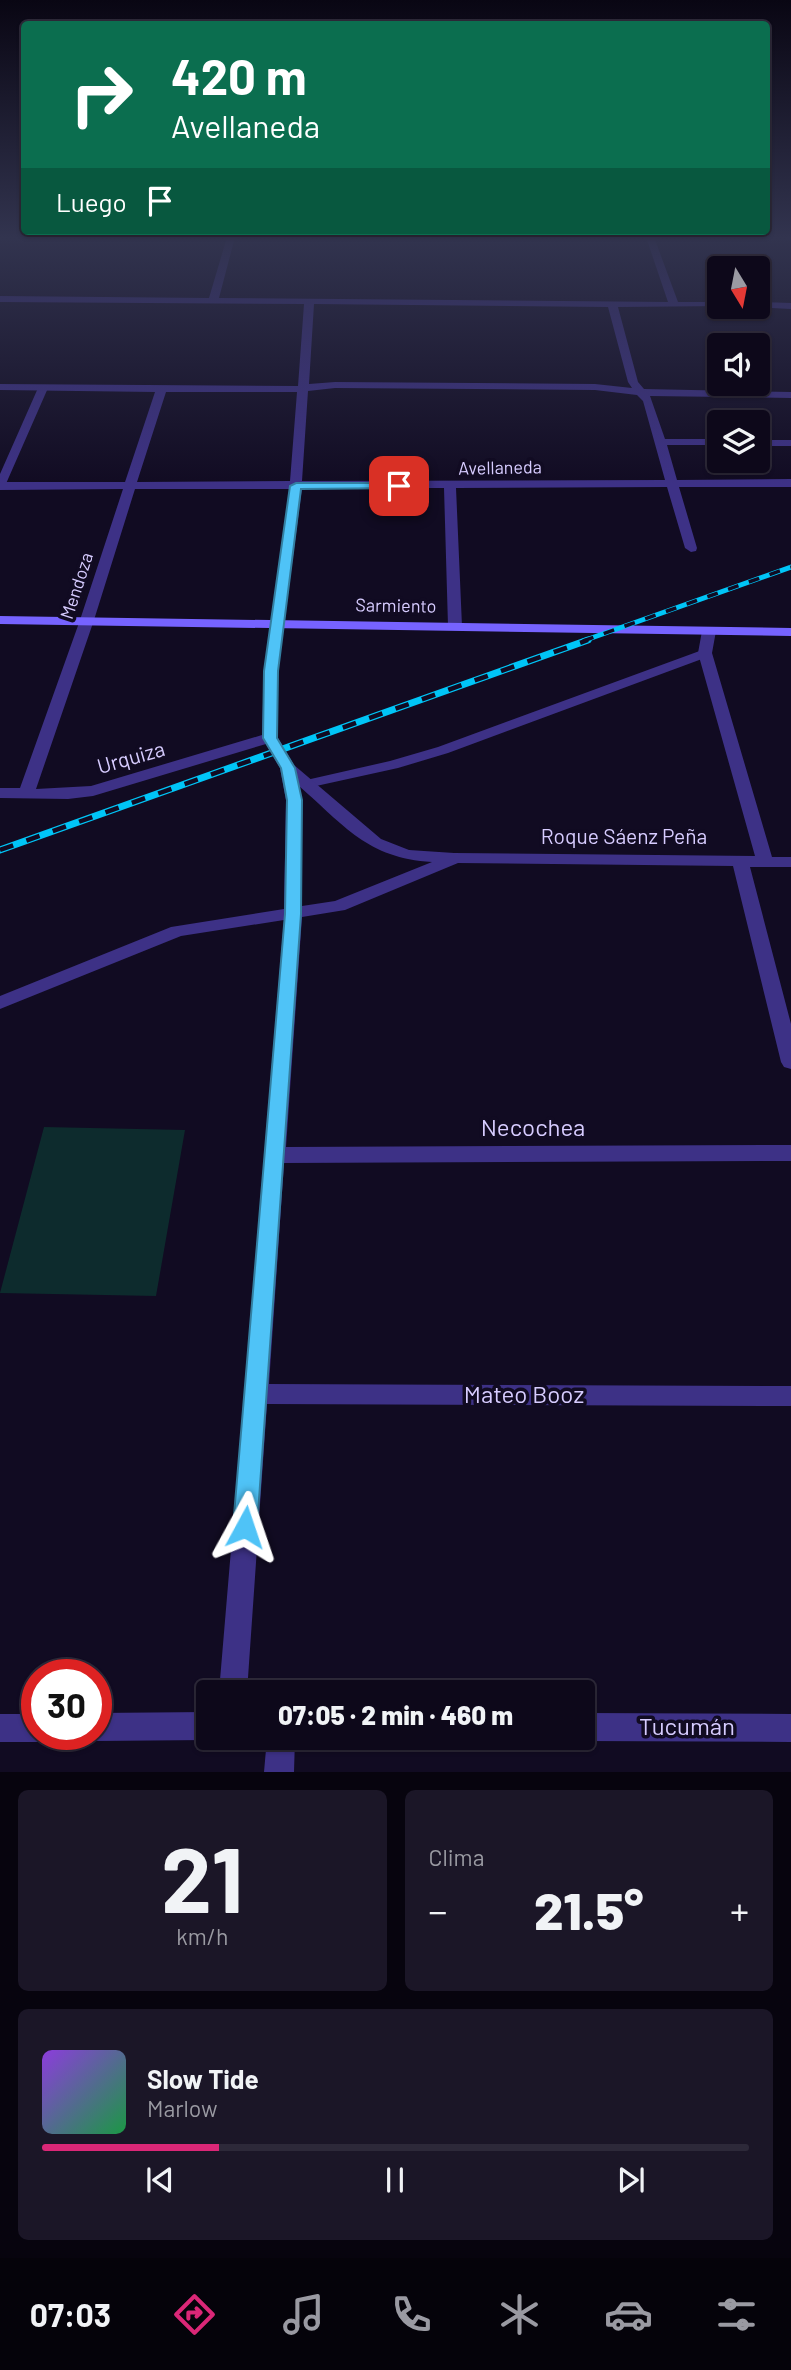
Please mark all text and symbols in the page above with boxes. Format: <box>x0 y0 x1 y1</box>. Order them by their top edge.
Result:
text: 420 m <box>171 46 307 105</box>
icon: right <box>56 49 147 140</box>
text: Avellaneda <box>171 106 320 144</box>
icon: arrive <box>141 182 179 220</box>
text: Luego <box>56 186 127 217</box>
north arrow <box>707 256 770 318</box>
map controls <box>707 256 770 473</box>
button: sound <box>707 333 770 396</box>
button: layers <box>707 410 770 473</box>
street label: Avellaneda <box>458 455 542 479</box>
pin <box>369 456 429 516</box>
icon: arrive <box>380 467 418 505</box>
street label: Mendoza <box>55 550 97 622</box>
street label: Sarmiento <box>355 593 437 617</box>
street label: Urquiza <box>94 735 167 778</box>
street label: Roque Sáenz Peña <box>541 823 707 848</box>
street label: Necochea <box>481 1112 585 1141</box>
street label: Mateo Booz <box>464 1379 584 1408</box>
position arrow <box>208 1490 282 1564</box>
speed limit sign: 30 <box>21 1659 112 1750</box>
text: 07:05 · 2 min · 460 m <box>278 1699 513 1730</box>
street label: Tucumán <box>639 1711 735 1740</box>
text: 21 <box>161 1822 244 1931</box>
text: Clima <box>429 1843 484 1871</box>
text: 21.5° <box>534 1878 644 1940</box>
text: − <box>429 1887 448 1933</box>
text: + <box>730 1887 749 1933</box>
text: km/h <box>176 1922 228 1950</box>
text: Slow Tide <box>147 2063 259 2094</box>
text: Marlow <box>147 2094 218 2122</box>
icon: previous <box>141 2161 179 2199</box>
icon: pause <box>376 2161 414 2199</box>
icon: next <box>612 2161 650 2199</box>
icon: directions <box>170 2290 219 2339</box>
icon: music <box>279 2290 328 2339</box>
icon: phone <box>387 2290 436 2339</box>
icon: climate <box>495 2290 544 2339</box>
icon: car <box>604 2290 653 2339</box>
icon: filters <box>712 2290 761 2339</box>
text: 07:03 <box>30 2295 111 2333</box>

